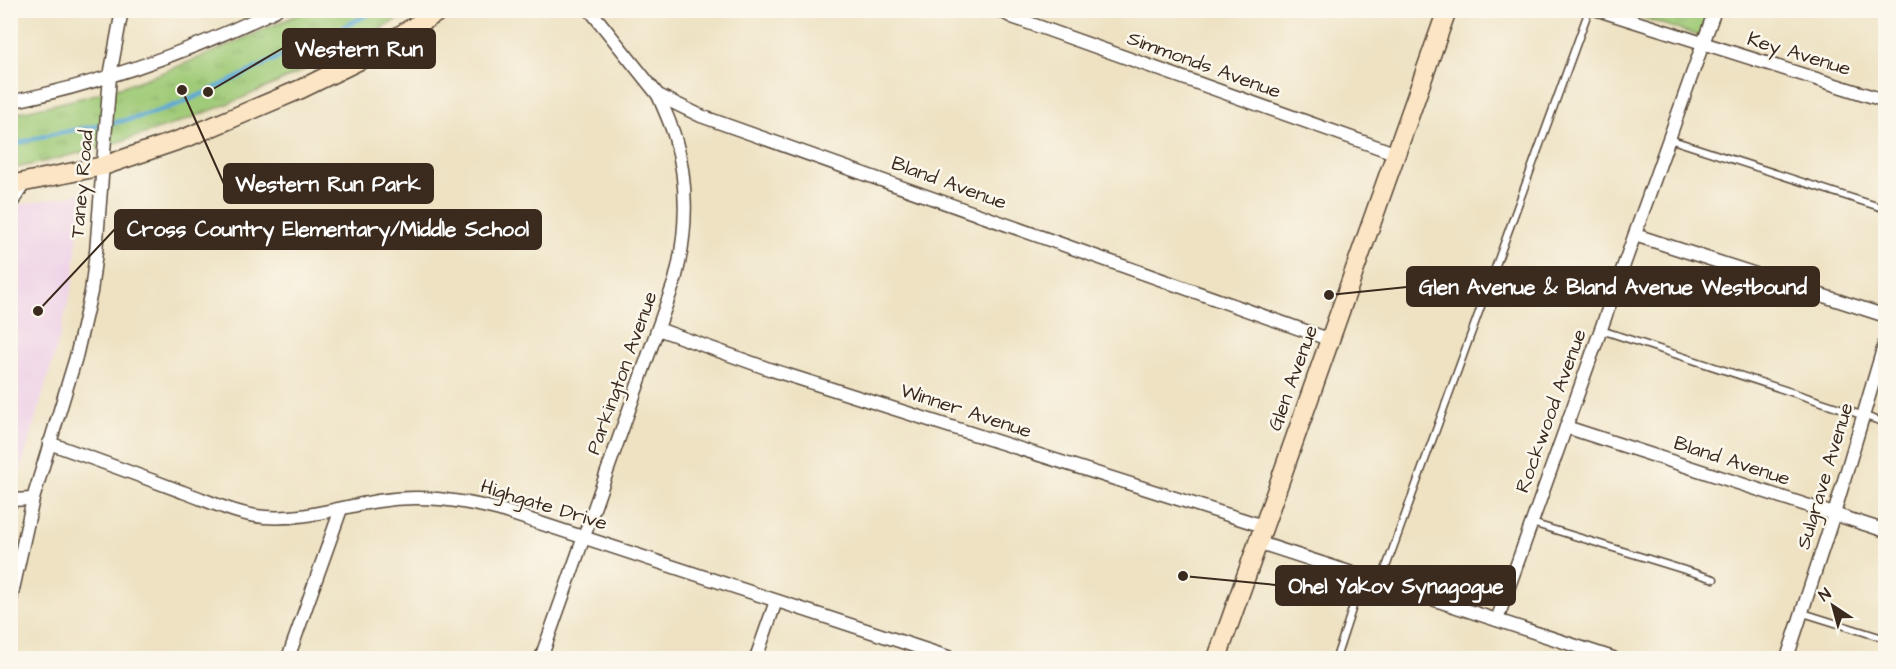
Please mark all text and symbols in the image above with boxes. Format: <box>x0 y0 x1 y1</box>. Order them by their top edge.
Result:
street label: Simmonds Avenue <box>1123 24 1285 106</box>
street label: Key Avenue <box>1743 25 1854 84</box>
callout: Western Run <box>283 29 435 68</box>
text: Western Run <box>294 35 424 64</box>
street label: Taney Road <box>63 129 102 239</box>
street label: Bland Avenue <box>887 149 1011 217</box>
callout: Western Run Park <box>224 164 433 203</box>
text: Western Run Park <box>234 170 421 199</box>
callout: Cross Country Elementary/Middle School <box>115 210 541 249</box>
text: Cross Country Elementary/Middle School <box>127 215 530 247</box>
callout: Glen Avenue & Bland Avenue Westbound <box>1407 267 1819 306</box>
text: Glen Avenue & Bland Avenue Westbound <box>1419 273 1807 302</box>
street label: Parkington Avenue <box>579 287 666 459</box>
street label: Glen Avenue <box>1261 321 1325 435</box>
street label: Rockwood Avenue <box>1508 325 1594 497</box>
street label: Winner Avenue <box>897 377 1035 445</box>
street label: Sulgrave Avenue <box>1789 399 1862 553</box>
street label: Bland Avenue <box>1670 429 1794 493</box>
street label: Highgate Drive <box>477 472 611 539</box>
callout: Ohel Yakov Synagogue <box>1276 566 1515 605</box>
text: Ohel Yakov Synagogue <box>1288 572 1504 604</box>
north arrow <box>1803 576 1863 636</box>
text: N <box>1814 583 1835 607</box>

